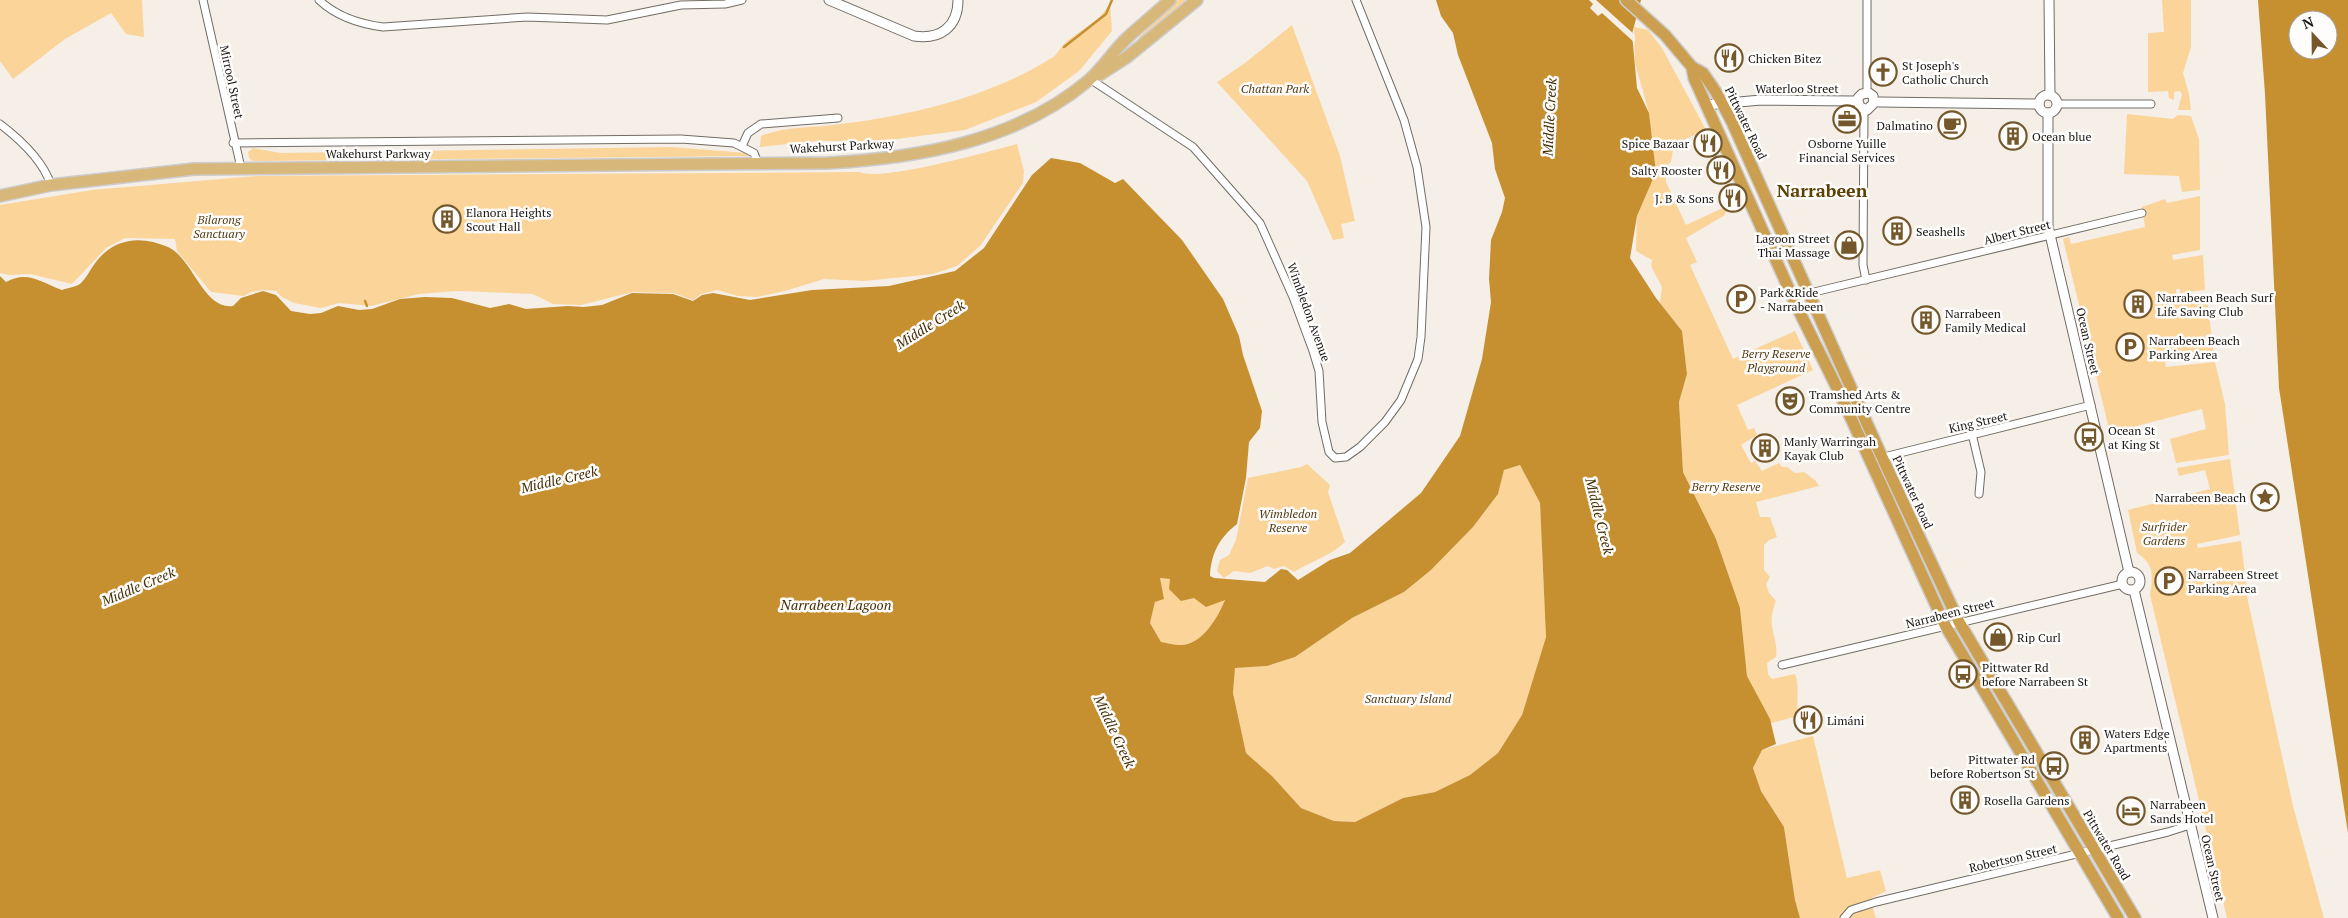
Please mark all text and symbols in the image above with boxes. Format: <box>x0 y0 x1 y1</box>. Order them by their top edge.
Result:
north arrow <box>2288 10 2338 60</box>
text: N <box>2299 12 2317 33</box>
restaurant icon: Chicken Bitez <box>1714 43 1744 73</box>
street label: Mirrool Street <box>217 44 247 121</box>
place label: Chicken Bitez <box>1748 51 1821 66</box>
church icon: St Joseph's Catholic Church <box>1868 57 1898 87</box>
place label: St Joseph's Catholic Church <box>1902 58 1989 87</box>
water label: Middle Creek <box>1537 77 1561 158</box>
park label: Chattan Park <box>1241 81 1309 96</box>
street label: Waterloo Street <box>1755 81 1839 96</box>
street label: Pittwater Road <box>1722 84 1770 162</box>
office icon: Osborne Yuille Financial Services <box>1832 104 1862 134</box>
cafe icon: Dalmatino <box>1937 110 1967 140</box>
place label: Dalmatino <box>1877 118 1933 133</box>
building icon: Ocean blue <box>1998 121 2028 151</box>
restaurant icon: Spice Bazaar <box>1693 128 1723 158</box>
place label: Ocean blue <box>2032 129 2091 144</box>
street label: Wakehurst Parkway <box>789 136 896 156</box>
place label: Spice Bazaar <box>1622 136 1689 151</box>
place label: Osborne Yuille Financial Services <box>1799 136 1895 165</box>
street label: Wakehurst Parkway <box>326 146 431 161</box>
restaurant icon: Salty Rooster <box>1706 155 1736 185</box>
place label: Salty Rooster <box>1631 163 1702 178</box>
district label: Narrabeen <box>1777 178 1868 202</box>
restaurant icon: J. B & Sons <box>1718 183 1748 213</box>
place label: J. B & Sons <box>1655 191 1714 206</box>
building icon: Elanora Heights Scout Hall <box>432 204 462 234</box>
place label: Elanora Heights Scout Hall <box>466 205 551 234</box>
park label: Bilarong Sanctuary <box>193 212 245 241</box>
building icon: Seashells <box>1882 216 1912 246</box>
street label: Albert Street <box>1982 216 2053 248</box>
place label: Seashells <box>1916 224 1965 239</box>
shop icon: Lagoon Street Thai Massage <box>1834 230 1864 260</box>
place label: Lagoon Street Thai Massage <box>1756 231 1831 260</box>
street label: Wimbledon Avenue <box>1284 261 1334 363</box>
parking icon: Park&Ride - Narrabeen <box>1726 284 1756 314</box>
place label: Park&Ride - Narrabeen <box>1760 285 1823 314</box>
building icon: Narrabeen Beach Surf Life Saving Club <box>2123 289 2153 319</box>
place label: Narrabeen Beach Surf Life Saving Club <box>2157 290 2274 319</box>
water label: Middle Creek <box>891 295 968 353</box>
building icon: Narrabeen Family Medical <box>1911 305 1941 335</box>
place label: Narrabeen Family Medical <box>1945 306 2027 335</box>
street label: Ocean Street <box>2073 306 2103 377</box>
parking icon: Narrabeen Beach Parking Area <box>2115 332 2145 362</box>
place label: Narrabeen Beach Parking Area <box>2149 333 2240 362</box>
park label: Berry Reserve Playground <box>1741 346 1811 375</box>
theatre icon: Tramshed Arts & Community Centre <box>1775 386 1805 416</box>
place label: Tramshed Arts & Community Centre <box>1809 387 1911 416</box>
street label: King Street <box>1947 408 2009 436</box>
bus stop icon: Ocean St at King St <box>2074 422 2104 452</box>
place label: Ocean St at King St <box>2108 423 2161 452</box>
building icon: Manly Warringah Kayak Club <box>1750 433 1780 463</box>
place label: Manly Warringah Kayak Club <box>1784 434 1876 463</box>
street label: Pittwater Road <box>1889 453 1937 531</box>
water label: Middle Creek <box>518 461 600 497</box>
water label: Middle Creek <box>1581 475 1619 557</box>
park label: Berry Reserve <box>1691 479 1761 494</box>
place icon: Narrabeen Beach <box>2250 482 2280 512</box>
place label: Narrabeen Beach <box>2155 490 2246 505</box>
park label: Wimbledon Reserve <box>1259 506 1317 535</box>
park label: Surfrider Gardens <box>2141 519 2188 548</box>
water label: Middle Creek <box>97 562 178 610</box>
parking icon: Narrabeen Street Parking Area <box>2154 566 2184 596</box>
place label: Narrabeen Street Parking Area <box>2188 567 2279 596</box>
water label: Narrabeen Lagoon <box>780 595 891 614</box>
street label: Narrabeen Street <box>1904 595 1996 631</box>
shop icon: Rip Curl <box>1983 622 2013 652</box>
place label: Rip Curl <box>2017 630 2061 645</box>
bus stop icon: Pittwater Rd before Narrabeen St <box>1948 659 1978 689</box>
place label: Pittwater Rd before Narrabeen St <box>1982 660 2089 689</box>
water label: Middle Creek <box>1089 691 1140 771</box>
park label: Sanctuary Island <box>1365 691 1452 706</box>
restaurant icon: Limáni <box>1793 705 1823 735</box>
place label: Limáni <box>1827 713 1865 728</box>
building icon: Waters Edge Apartments <box>2070 725 2100 755</box>
place label: Waters Edge Apartments <box>2104 726 2170 755</box>
bus stop icon: Pittwater Rd before Robertson St <box>2039 751 2069 781</box>
place label: Pittwater Rd before Robertson St <box>1930 752 2036 781</box>
building icon: Rosella Gardens <box>1950 785 1980 815</box>
place label: Rosella Gardens <box>1984 793 2069 808</box>
hotel icon: Narrabeen Sands Hotel <box>2116 796 2146 826</box>
place label: Narrabeen Sands Hotel <box>2150 797 2214 826</box>
street label: Pittwater Road <box>2080 807 2134 883</box>
street label: Ocean Street <box>2198 833 2228 904</box>
street label: Robertson Street <box>1968 840 2059 875</box>

